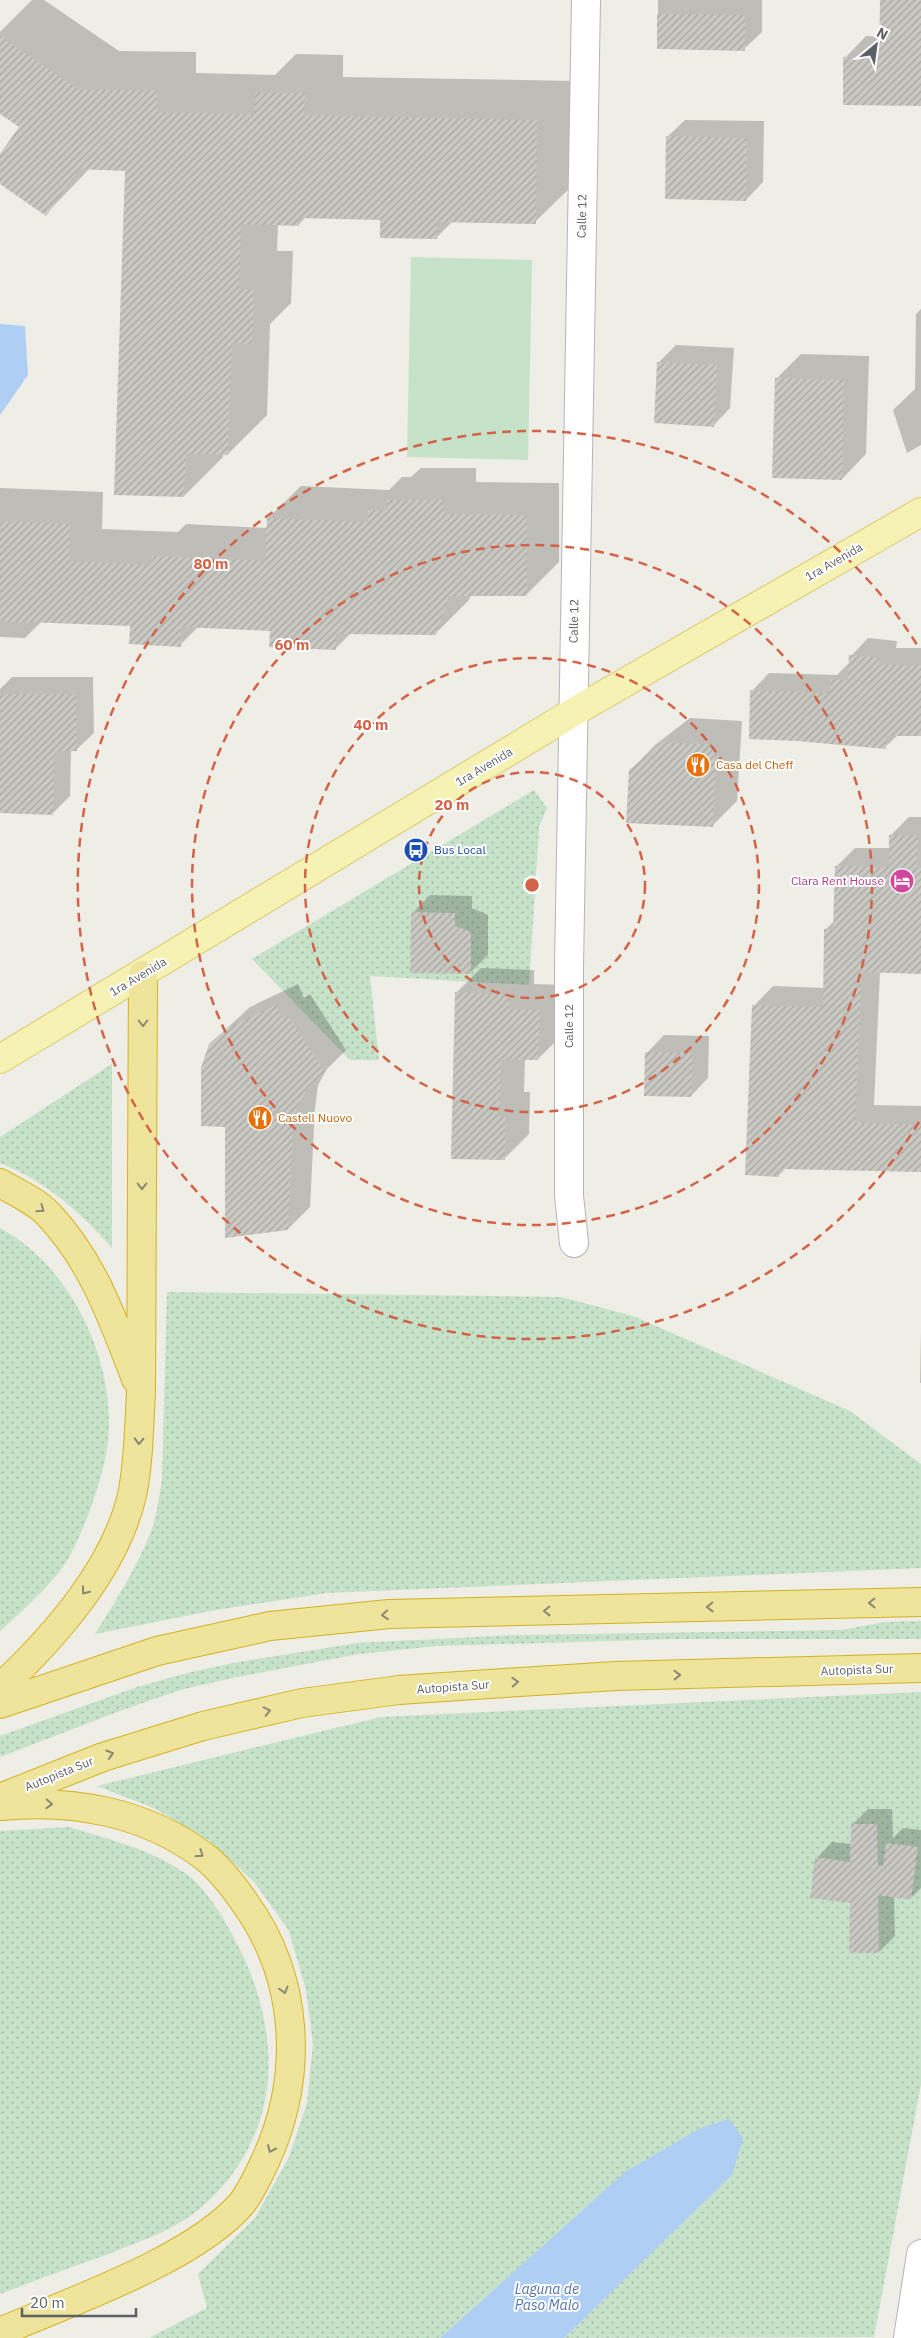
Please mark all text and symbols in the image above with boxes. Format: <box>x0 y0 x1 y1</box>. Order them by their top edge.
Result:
north arrow <box>851 20 901 70</box>
text: N <box>874 23 891 44</box>
street label: Calle 12 <box>574 194 589 238</box>
street label: 1ra Avenida <box>802 539 866 584</box>
text: 80 m <box>194 554 228 573</box>
street label: Calle 12 <box>566 599 581 643</box>
text: 60 m <box>275 635 309 654</box>
text: 40 m <box>354 715 388 734</box>
street label: 1ra Avenida <box>453 743 515 789</box>
restaurant icon: Casa del Cheff <box>685 752 711 778</box>
place label: Casa del Cheff <box>716 757 793 772</box>
text: 20 m <box>435 795 469 814</box>
bus stop icon: Bus Local <box>403 837 429 863</box>
place label: Bus Local <box>434 842 486 857</box>
hotel icon: Clara Rent House <box>889 868 915 894</box>
place label: Clara Rent House <box>791 873 884 888</box>
centre of rings <box>523 876 541 894</box>
street label: 1ra Avenida <box>107 953 169 999</box>
street label: Calle 12 <box>561 1004 576 1048</box>
one-way arrow <box>138 1020 148 1028</box>
restaurant icon: Castell Nuovo <box>247 1105 273 1131</box>
place label: Castell Nuovo <box>278 1110 352 1125</box>
one-way arrow <box>137 1182 147 1190</box>
one-way arrow <box>35 1203 45 1212</box>
one-way arrow <box>134 1437 144 1445</box>
one-way arrow <box>83 1585 91 1594</box>
one-way arrow <box>868 1598 876 1608</box>
one-way arrow <box>706 1602 714 1612</box>
one-way arrow <box>543 1605 551 1616</box>
one-way arrow <box>381 1609 389 1620</box>
street label: Autopista Sur <box>820 1661 894 1678</box>
one-way arrow <box>673 1669 681 1680</box>
street label: Autopista Sur <box>416 1676 490 1697</box>
one-way arrow <box>511 1677 519 1688</box>
one-way arrow <box>262 1706 271 1717</box>
one-way arrow <box>106 1750 114 1760</box>
street label: Autopista Sur <box>22 1753 96 1794</box>
one-way arrow <box>45 1799 53 1810</box>
one-way arrow <box>195 1848 204 1858</box>
one-way arrow <box>279 1985 289 1993</box>
one-way arrow <box>266 2144 277 2153</box>
water label: Laguna de Paso Malo <box>515 2280 579 2314</box>
scale bar <box>22 2286 136 2318</box>
text: 20 m <box>30 2293 65 2312</box>

